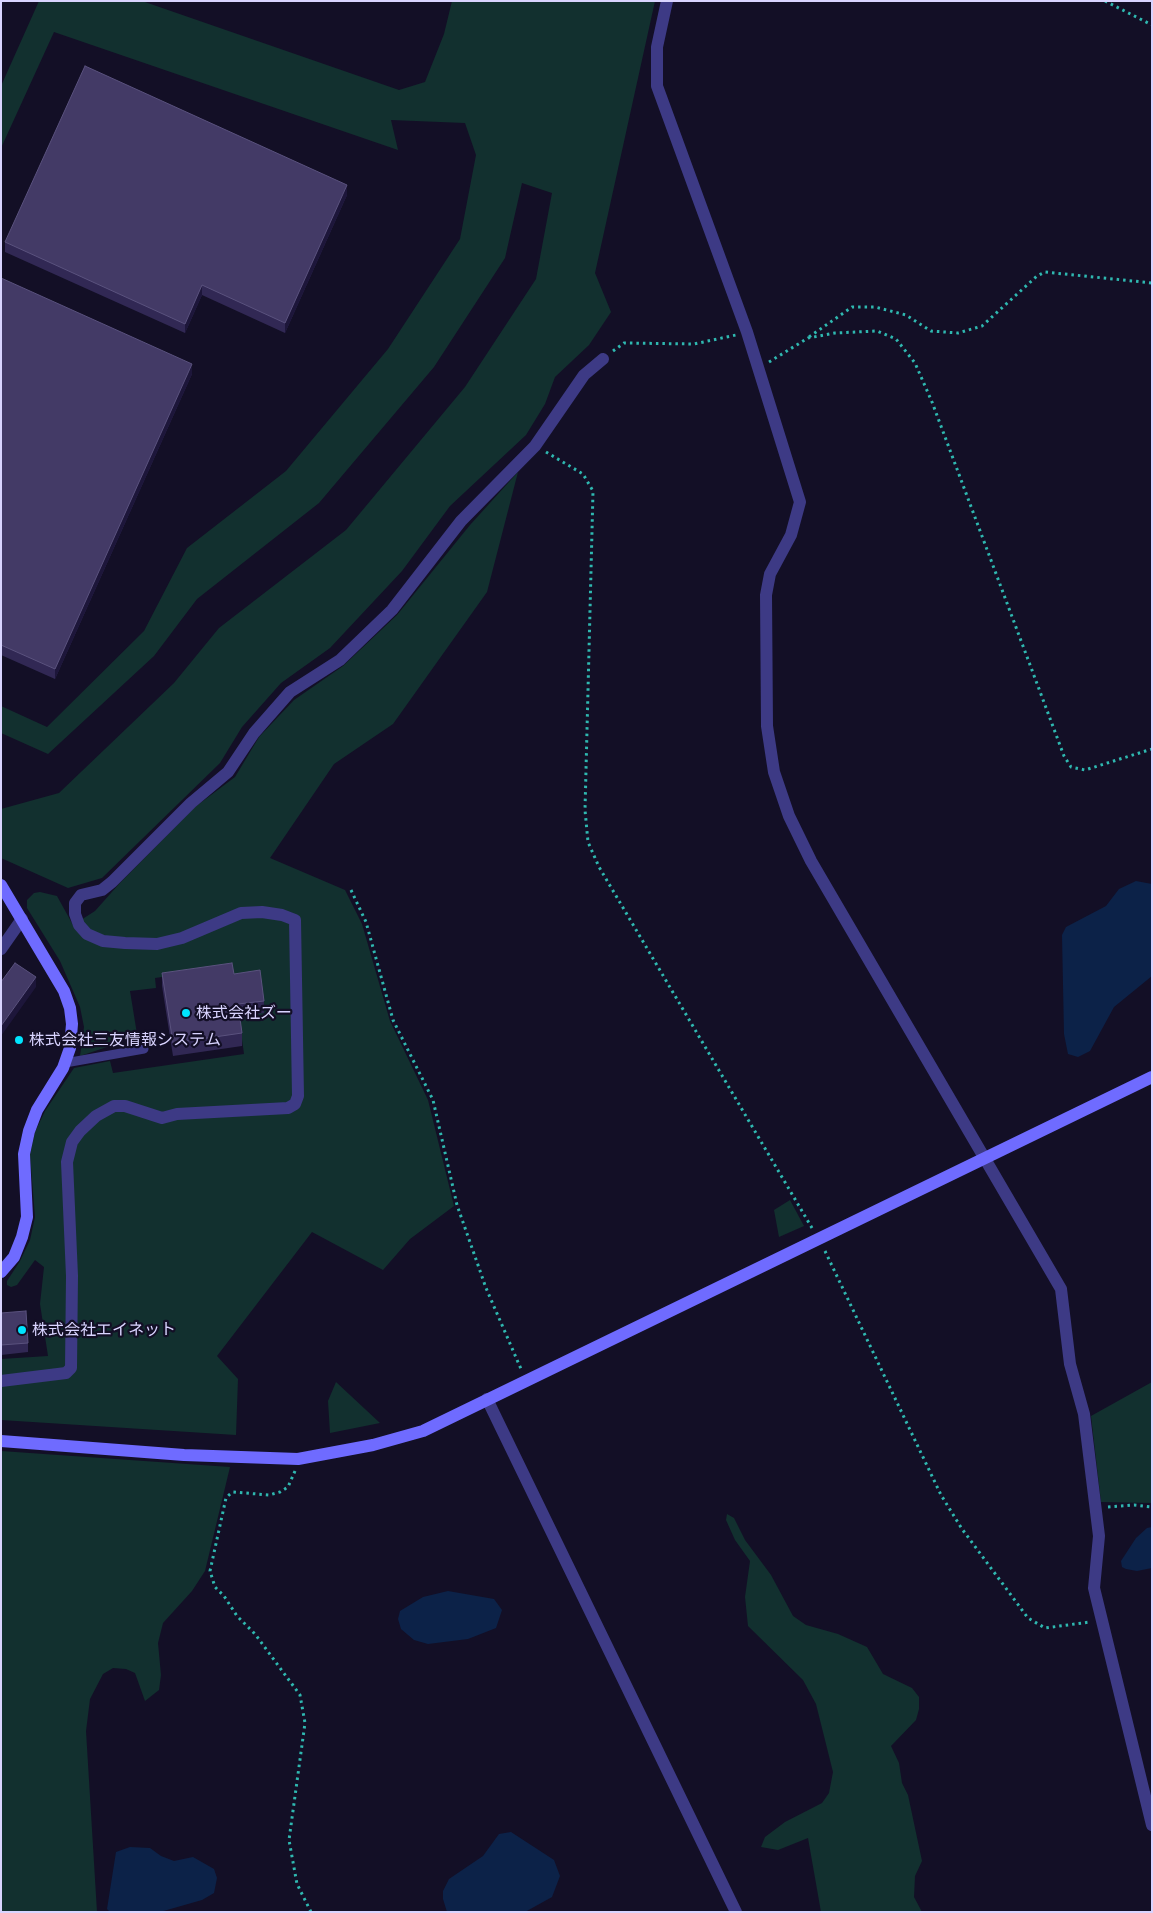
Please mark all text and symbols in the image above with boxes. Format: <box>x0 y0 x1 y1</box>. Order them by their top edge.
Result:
place label: 株式会社ズー <box>196 1003 292 1023</box>
marker: 株式会社ズー <box>180 1007 192 1019</box>
place label: 株式会社三友情報システム <box>29 1030 221 1050</box>
marker: 株式会社三友情報システム <box>13 1034 25 1046</box>
place label: 株式会社エイネット <box>32 1320 176 1340</box>
marker: 株式会社エイネット <box>16 1324 28 1336</box>

